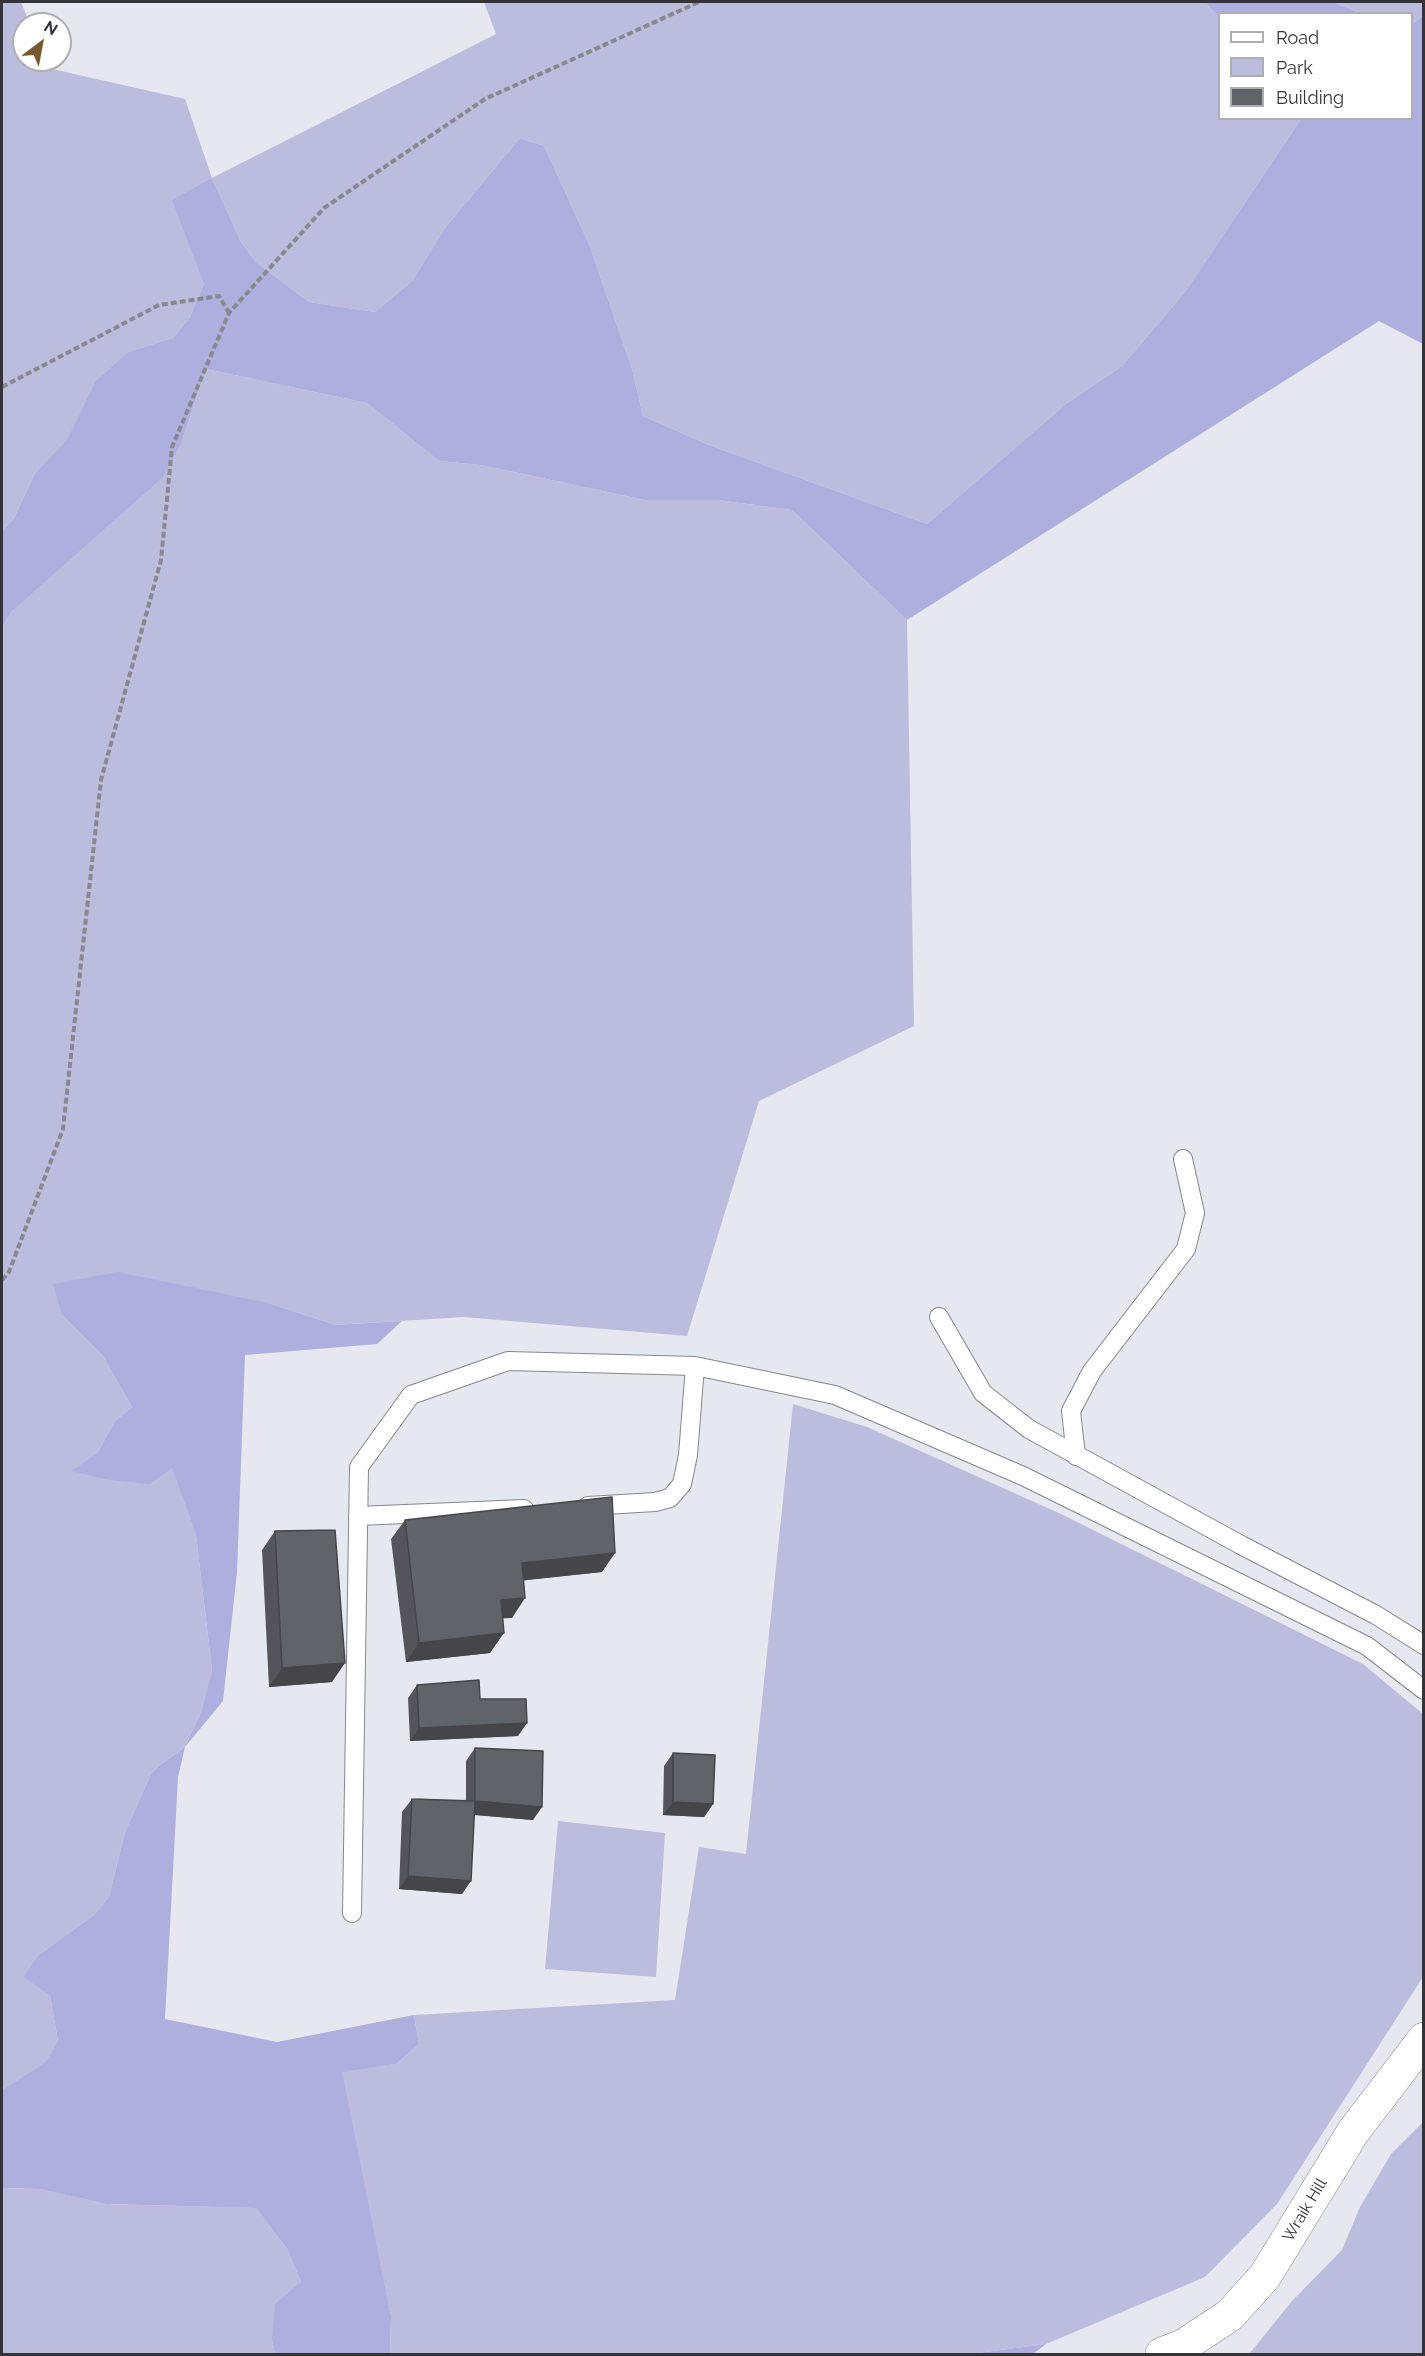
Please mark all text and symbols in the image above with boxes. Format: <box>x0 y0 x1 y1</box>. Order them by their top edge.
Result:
north arrow <box>12 12 72 72</box>
legend <box>1218 12 1413 120</box>
text: N <box>41 17 61 39</box>
text: Road <box>1276 27 1319 48</box>
text: Park <box>1276 57 1313 78</box>
text: Building <box>1276 87 1344 108</box>
street label: Wraik Hill <box>1279 2175 1331 2245</box>

